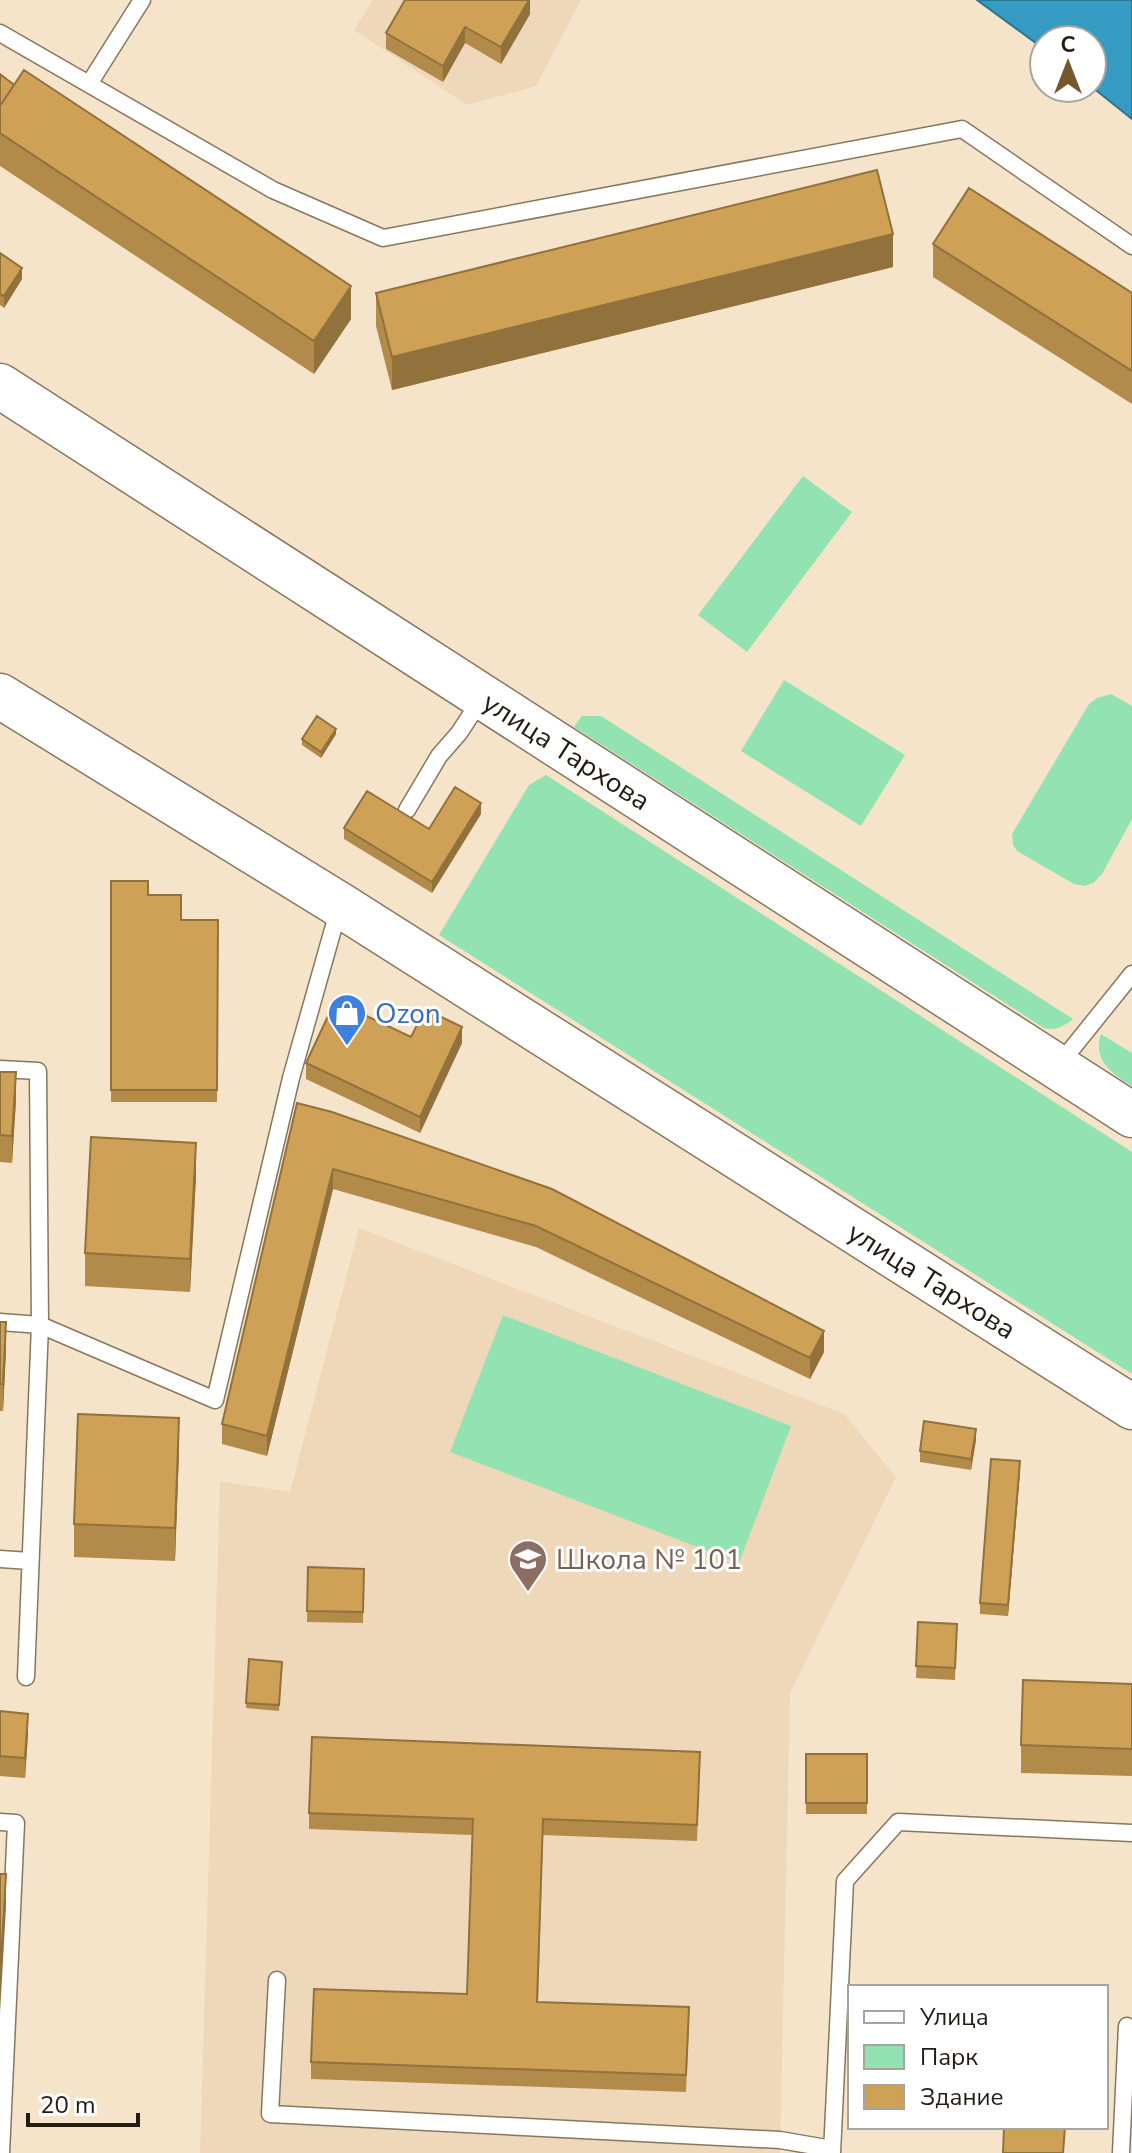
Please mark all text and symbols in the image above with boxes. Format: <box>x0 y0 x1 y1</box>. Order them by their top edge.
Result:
north arrow <box>1028 24 1108 104</box>
text: С <box>1061 30 1076 60</box>
street label: улица Тархова <box>475 684 657 820</box>
shop icon: Ozon <box>326 992 368 1047</box>
place label: Ozon <box>375 995 441 1033</box>
street label: улица Тархова <box>840 1214 1023 1349</box>
school or university icon: Школа № 101 <box>507 1538 549 1593</box>
place label: Школа № 101 <box>556 1541 742 1579</box>
legend <box>848 1985 1108 2129</box>
text: Улица <box>919 2001 989 2033</box>
text: Парк <box>920 2041 978 2073</box>
scale bar <box>28 2077 138 2127</box>
text: Здание <box>920 2081 1004 2113</box>
text: 20 m <box>40 2089 96 2121</box>

